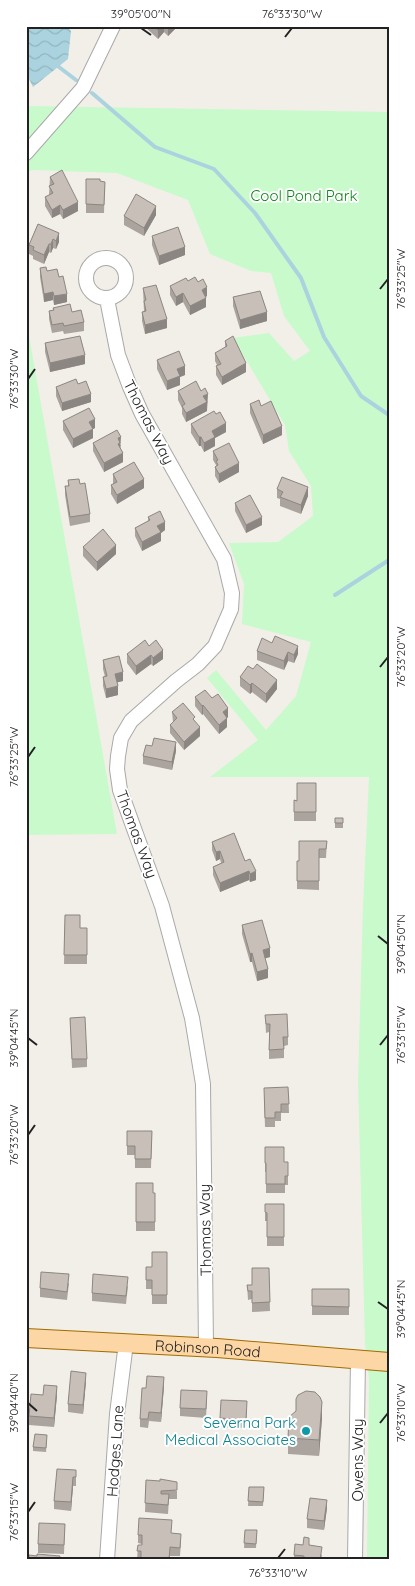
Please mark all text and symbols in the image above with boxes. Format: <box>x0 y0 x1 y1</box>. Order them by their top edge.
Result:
text: 39°05'00"N <box>111 6 171 21</box>
text: 76°33'30"W <box>262 6 323 21</box>
park label: Cool Pond Park <box>251 186 357 205</box>
text: 76°33'25"W <box>393 248 408 309</box>
text: 76°33'30"W <box>6 348 21 409</box>
street label: Thomas Way <box>120 376 178 468</box>
text: 76°33'20"W <box>393 626 408 688</box>
text: 76°33'25"W <box>6 726 21 787</box>
street label: Thomas Way <box>112 787 162 881</box>
text: 39°04'50"N <box>393 914 408 974</box>
text: 76°33'15"W <box>393 1005 408 1064</box>
text: 39°04'45"N <box>6 1008 21 1068</box>
text: 76°33'20"W <box>6 1104 21 1166</box>
street label: Thomas Way <box>195 1184 215 1276</box>
text: 39°04'45"N <box>393 1279 408 1339</box>
street label: Robinson Road <box>154 1335 261 1361</box>
text: 39°04'40"N <box>6 1373 21 1433</box>
text: 76°33'10"W <box>393 1383 408 1442</box>
street label: Hodges Lane <box>102 1405 128 1497</box>
place label: Severna Park Medical Associates <box>165 1413 296 1449</box>
street label: Owens Way <box>348 1418 367 1502</box>
marker: Severna Park Medical Associates <box>300 1425 312 1437</box>
text: 76°33'15"W <box>6 1482 21 1541</box>
text: 76°33'10"W <box>249 1565 308 1580</box>

